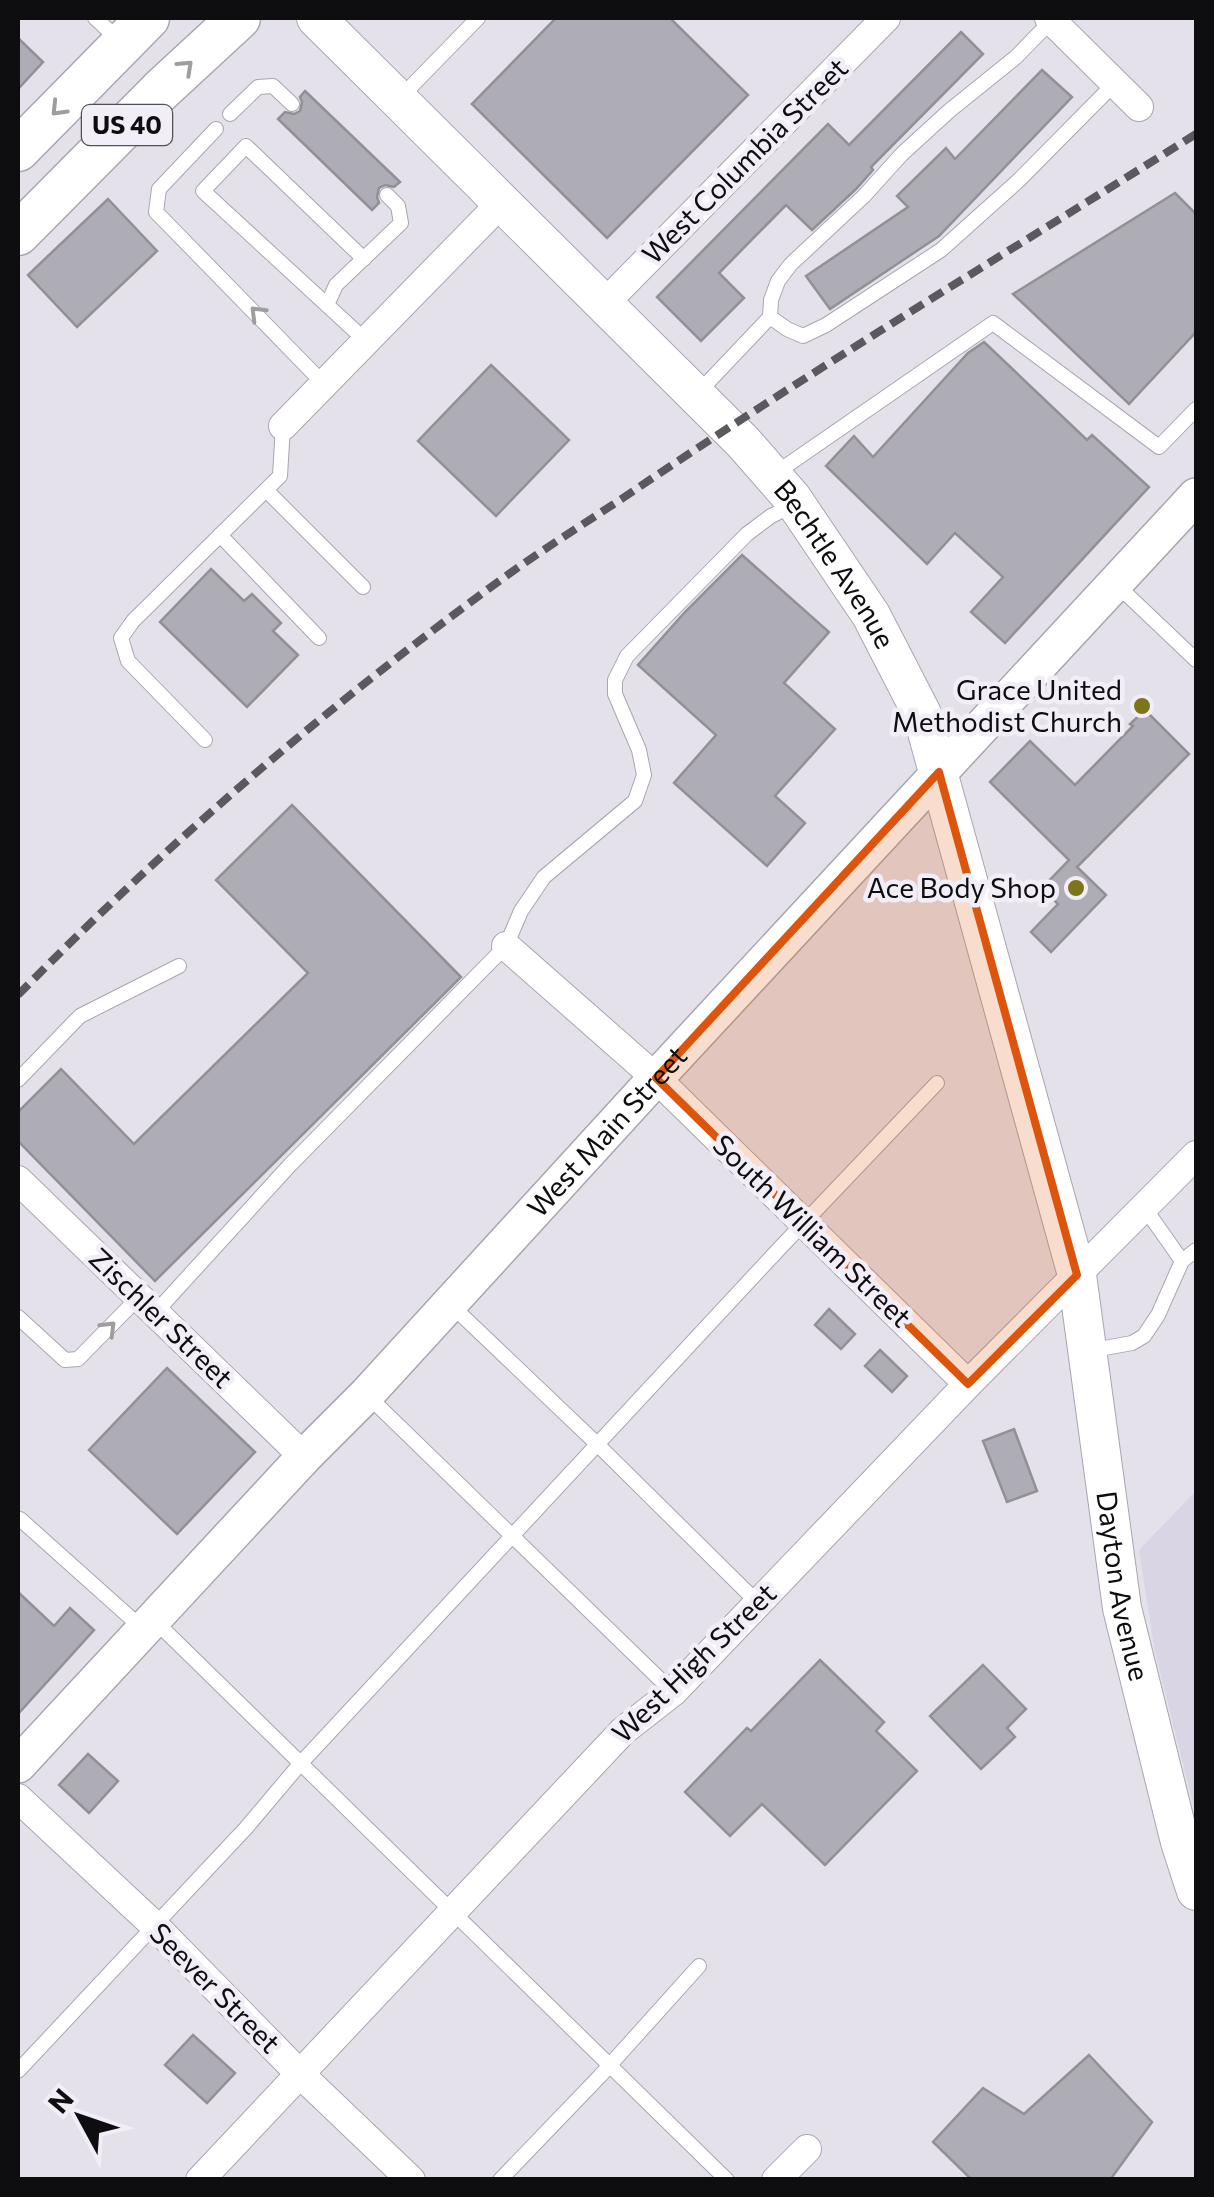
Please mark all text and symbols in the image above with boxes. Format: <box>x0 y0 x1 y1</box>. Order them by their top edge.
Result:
street label: West Columbia Street <box>634 50 854 270</box>
one-way arrow <box>174 61 193 79</box>
one-way arrow <box>52 97 70 115</box>
road number: US 40 <box>82 105 172 145</box>
one-way arrow <box>250 307 268 325</box>
street label: Bechtle Avenue <box>768 472 903 654</box>
place label: Grace United Methodist Church <box>892 672 1122 738</box>
marker: Grace United Methodist Church <box>1131 695 1153 717</box>
place label: Ace Body Shop <box>867 870 1056 904</box>
marker: Ace Body Shop <box>1065 877 1087 899</box>
street label: West Main Street <box>519 1038 693 1224</box>
street label: South William Street <box>706 1127 919 1334</box>
street label: Zischler Street <box>83 1240 240 1394</box>
one-way arrow <box>97 1322 115 1340</box>
street label: Dayton Avenue <box>1090 1489 1157 1684</box>
street label: West High Street <box>604 1575 782 1749</box>
street label: Seever Street <box>144 1915 288 2059</box>
north arrow <box>30 2067 130 2167</box>
text: N <box>40 2081 80 2119</box>

